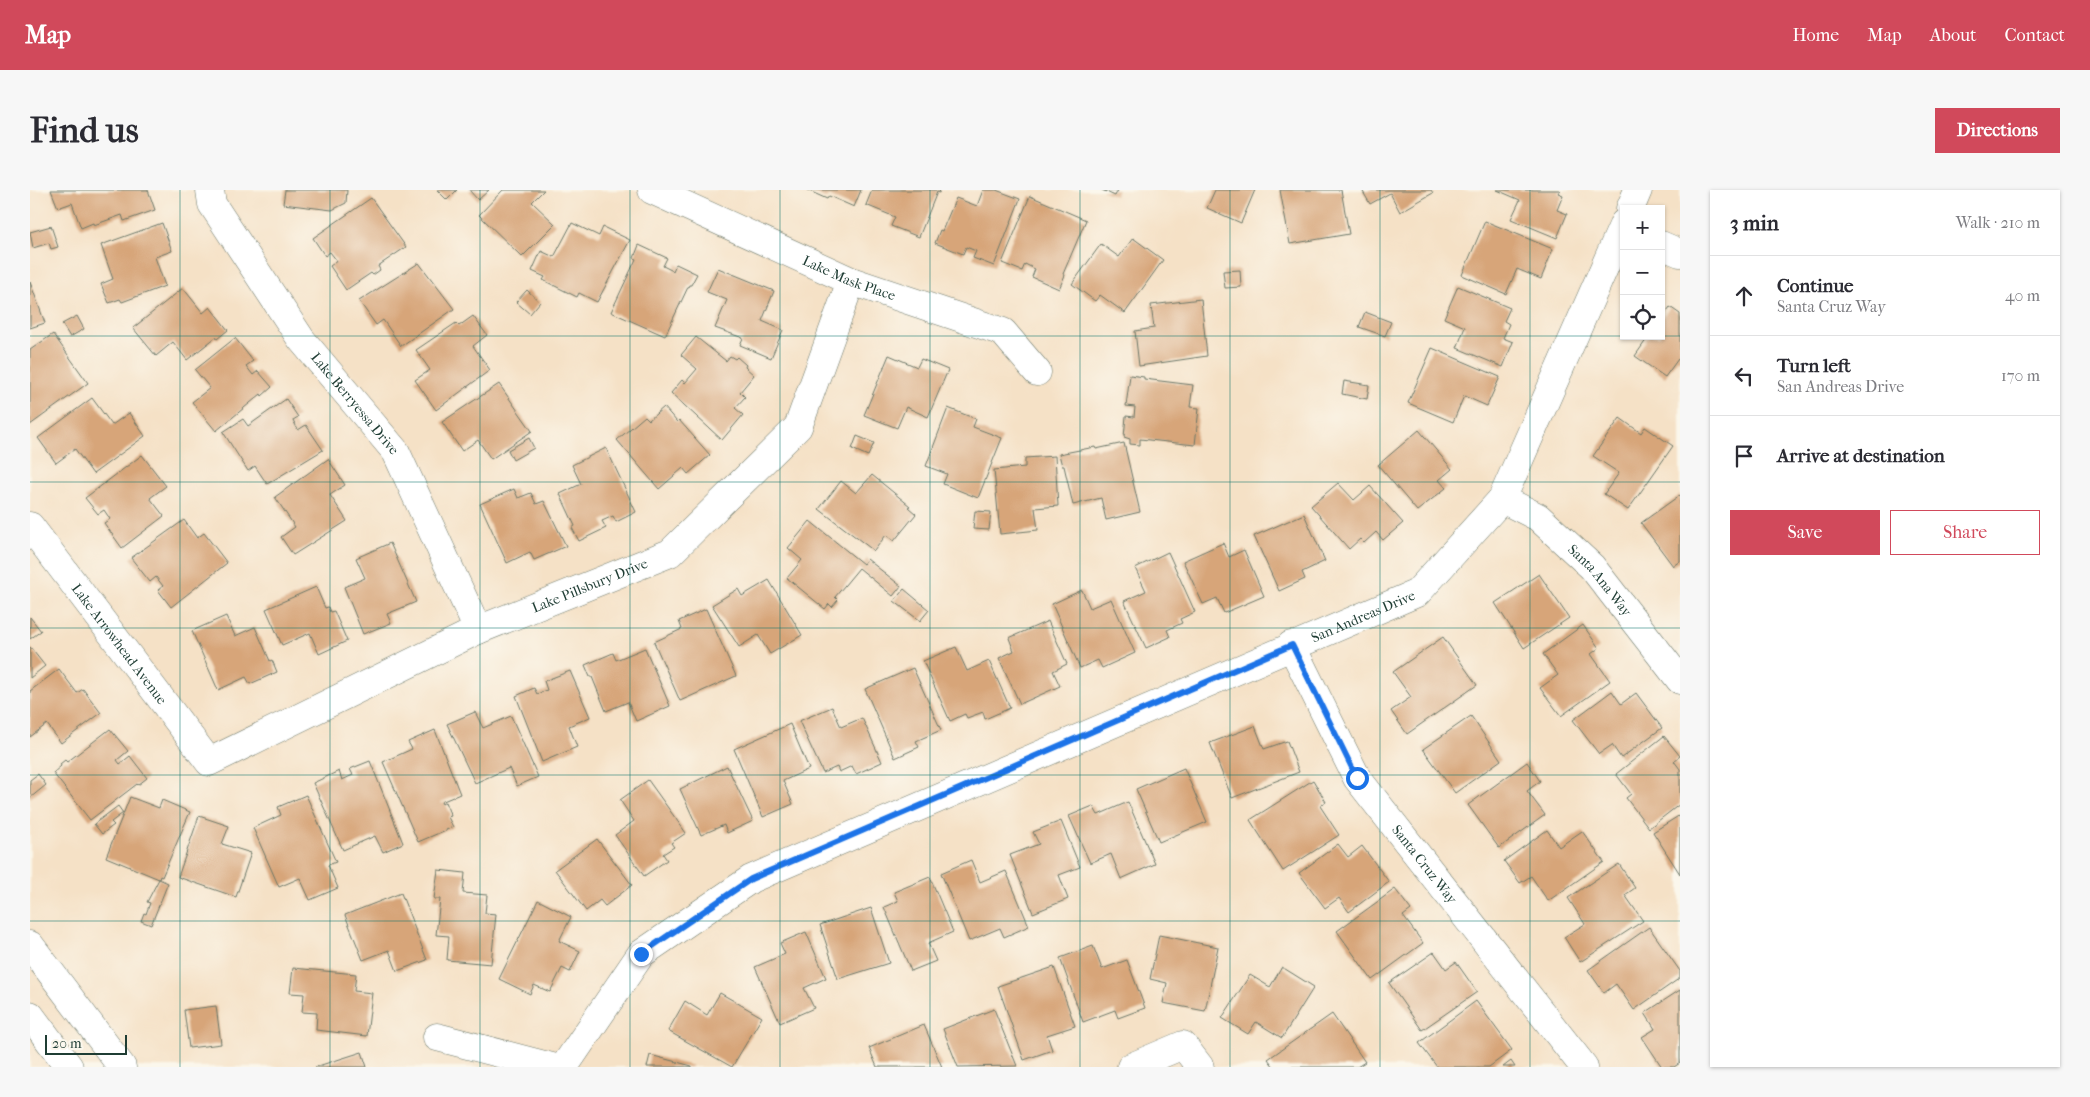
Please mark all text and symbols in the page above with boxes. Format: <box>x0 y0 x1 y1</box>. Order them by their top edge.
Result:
text: Map <box>25 21 71 49</box>
text: Home <box>1792 25 1839 46</box>
text: Map <box>1867 25 1902 46</box>
text: About <box>1930 25 1976 46</box>
text: Contact <box>2004 25 2065 46</box>
button: Directions <box>1935 108 2060 153</box>
text: Find us <box>30 110 139 151</box>
map controls <box>1620 205 1665 340</box>
button: + <box>1620 205 1665 250</box>
text: 3 min <box>1730 211 1779 235</box>
text: Walk · 210 m <box>1956 213 2040 232</box>
button: − <box>1620 250 1665 295</box>
street label: Lake Mask Place <box>800 252 898 304</box>
text: Continue <box>1777 275 1853 297</box>
icon: ahead <box>1730 282 1758 310</box>
text: 40 m <box>2005 286 2040 305</box>
button: locate <box>1620 295 1665 340</box>
text: Santa Cruz Way <box>1777 297 1886 316</box>
street label: Lake Berryessa Drive <box>307 349 403 458</box>
text: Turn left <box>1777 355 1851 377</box>
icon: left <box>1730 362 1758 390</box>
text: 170 m <box>2001 366 2040 385</box>
text: San Andreas Drive <box>1777 377 1904 396</box>
icon: arrive <box>1730 442 1758 470</box>
text: Arrive at destination <box>1777 445 1945 467</box>
button: Save <box>1730 510 1880 555</box>
button: Share <box>1890 510 2040 555</box>
street label: Santa Ana Way <box>1564 541 1635 620</box>
street label: Lake Pillsbury Drive <box>529 555 650 617</box>
street label: Lake Arrowhead Avenue <box>68 580 170 708</box>
street label: San Andreas Drive <box>1309 587 1418 646</box>
route start <box>1346 767 1369 790</box>
street label: Santa Cruz Way <box>1388 822 1461 908</box>
route end <box>630 943 653 966</box>
scale bar <box>45 1032 128 1055</box>
text: 20 m <box>52 1035 82 1052</box>

